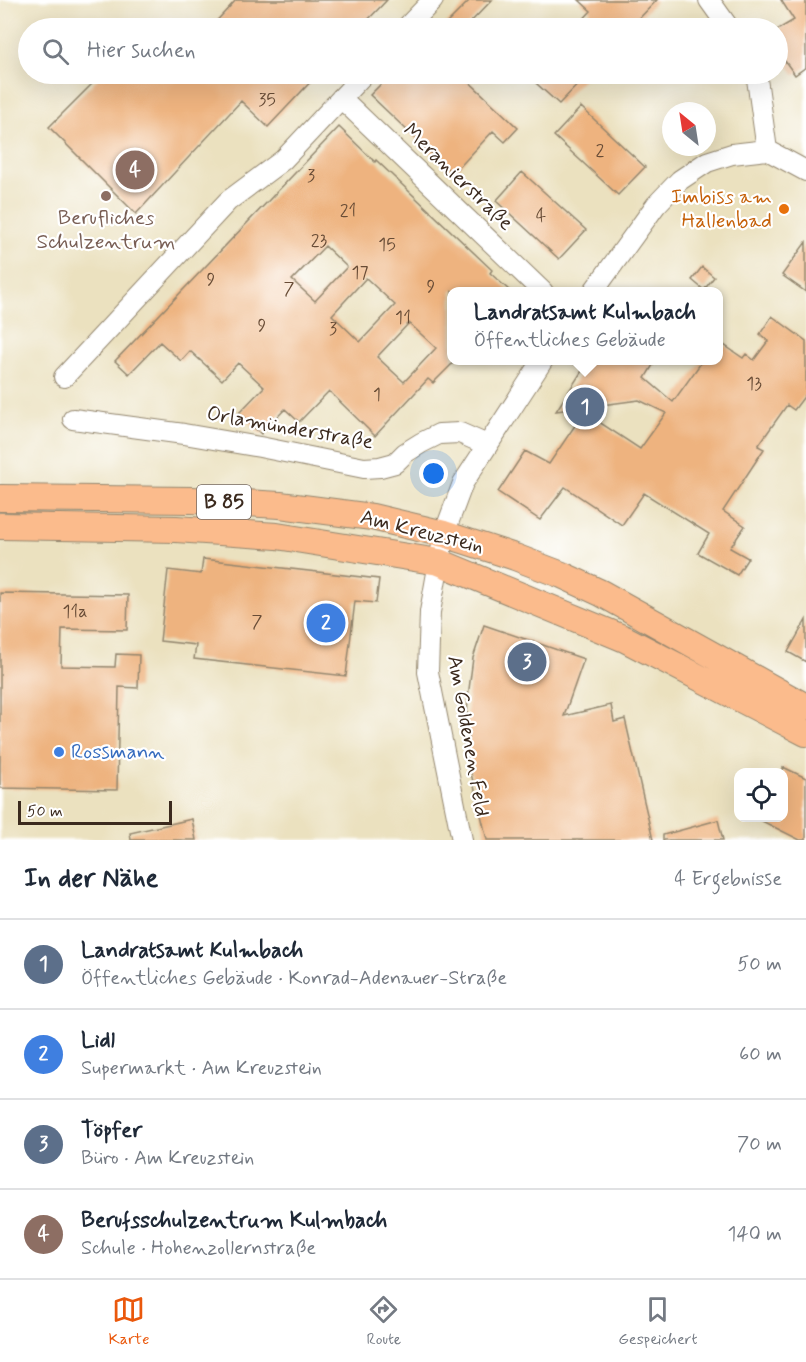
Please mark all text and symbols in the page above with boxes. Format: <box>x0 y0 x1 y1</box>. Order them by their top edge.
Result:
search box <box>18 18 788 84</box>
icon: search <box>39 35 72 68</box>
text: Hier suchen <box>87 37 196 65</box>
house number: 35 <box>258 88 276 112</box>
north arrow <box>662 102 716 156</box>
street label: Meranierstraße <box>397 117 519 237</box>
house number: 2 <box>596 139 605 163</box>
pin: 4 <box>116 148 154 192</box>
house number: 3 <box>307 164 315 188</box>
place label: Imbiss am Hallenbad <box>671 183 772 235</box>
marker: Berufliches Schulzentrum <box>99 189 113 203</box>
house number: 21 <box>340 199 356 223</box>
marker: Imbiss am Hallenbad <box>777 202 791 216</box>
place label: Berufliches Schulzentrum <box>36 204 176 256</box>
house number: 4 <box>536 204 546 228</box>
house number: 23 <box>311 229 328 253</box>
house number: 15 <box>378 233 396 257</box>
house number: 17 <box>351 261 369 285</box>
house number: 9 <box>207 268 216 292</box>
house number: 9 <box>427 275 436 299</box>
house number: 7 <box>284 277 295 301</box>
popup <box>447 287 723 365</box>
text: Landratsamt Kulmbach <box>474 299 696 327</box>
house number: 11 <box>395 306 411 330</box>
house number: 9 <box>258 314 267 338</box>
house number: 3 <box>329 317 337 341</box>
text: Öffentliches Gebäude <box>474 327 666 354</box>
house number: 13 <box>746 372 762 396</box>
house number: 1 <box>373 383 381 407</box>
pin: 1 <box>566 384 604 430</box>
street label: Orlamünderstraße <box>205 400 375 456</box>
your location <box>419 459 448 488</box>
road number: B 85 <box>197 485 251 519</box>
street label: Am Kreuzstein <box>357 503 487 561</box>
house number: 11a <box>62 600 88 624</box>
pin: 2 <box>306 600 346 646</box>
house number: 7 <box>252 610 263 634</box>
pin: 3 <box>508 640 546 684</box>
street label: Am Goldenen Feld <box>440 653 496 819</box>
place label: Rossmann <box>71 738 165 766</box>
marker: Rossmann <box>52 745 66 759</box>
map controls <box>734 768 788 822</box>
button: locate <box>734 768 788 822</box>
scale bar <box>18 798 172 826</box>
text: 50 m <box>27 801 63 822</box>
text: In der Nähe <box>24 862 158 896</box>
text: 4 Ergebnisse <box>674 866 782 893</box>
text: Landratsamt Kulmbach <box>81 937 303 965</box>
text: 1 <box>39 951 48 978</box>
text: 50 m <box>737 951 782 978</box>
text: Öffentliches Gebäude · Konrad-Adenauer-Straße <box>81 965 507 992</box>
text: Lidl <box>81 1027 115 1055</box>
text: 2 <box>39 1041 48 1068</box>
text: 60 m <box>739 1041 782 1068</box>
text: Supermarkt · Am Kreuzstein <box>81 1055 322 1082</box>
text: Töpfer <box>81 1117 142 1145</box>
text: 3 <box>39 1131 48 1158</box>
text: 70 m <box>737 1131 782 1158</box>
text: Büro · Am Kreuzstein <box>81 1145 254 1172</box>
text: Berufsschulzentrum Kulmbach <box>81 1207 387 1235</box>
text: 4 <box>38 1221 49 1248</box>
text: 140 m <box>728 1221 782 1248</box>
text: Schule · Hohenzollernstraße <box>81 1235 316 1262</box>
tab: Karte <box>108 1293 149 1350</box>
tab: Route <box>366 1293 401 1350</box>
tab: Gespeichert <box>618 1293 697 1350</box>

